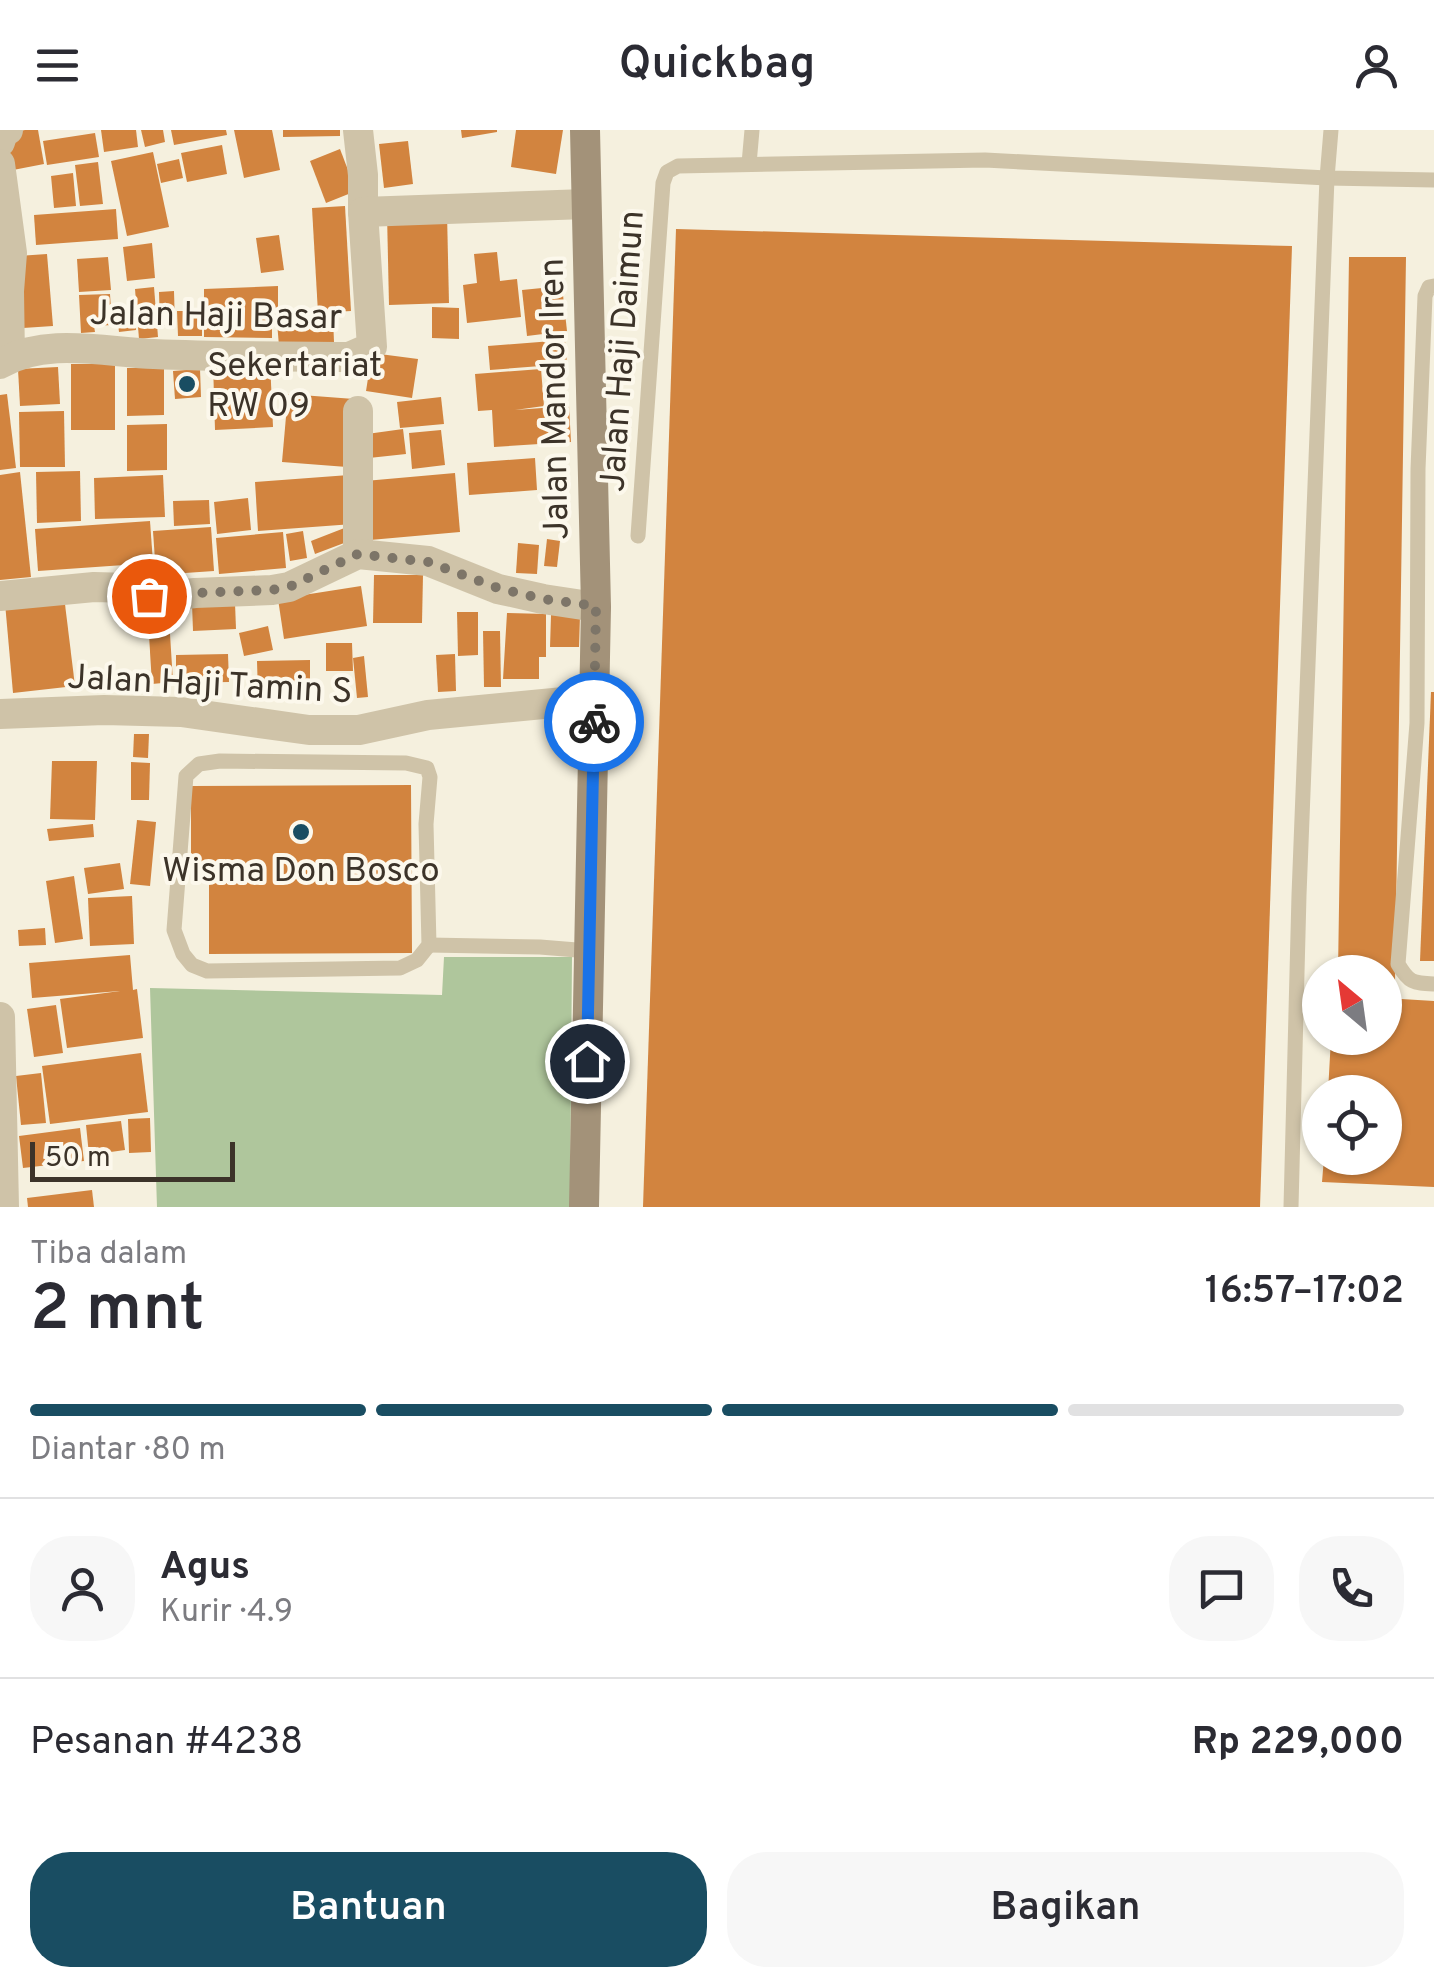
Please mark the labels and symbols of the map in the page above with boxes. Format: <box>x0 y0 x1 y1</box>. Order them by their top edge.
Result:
street label: Jalan Haji Daimun <box>592 209 656 494</box>
street label: Jalan Mandor Iren <box>532 258 580 540</box>
street label: Jalan Haji Basar <box>89 293 343 341</box>
place label: Sekertariat RW 09 <box>207 345 382 429</box>
marker: Sekertariat RW 09 <box>176 373 198 395</box>
pin <box>107 554 192 639</box>
street label: Jalan Haji Tamin S <box>66 657 354 715</box>
courier <box>544 672 644 772</box>
marker: Wisma Don Bosco <box>290 821 312 843</box>
place label: Wisma Don Bosco <box>162 850 440 894</box>
north arrow <box>1302 955 1402 1055</box>
pin <box>545 1019 630 1104</box>
scale bar <box>30 1137 235 1182</box>

